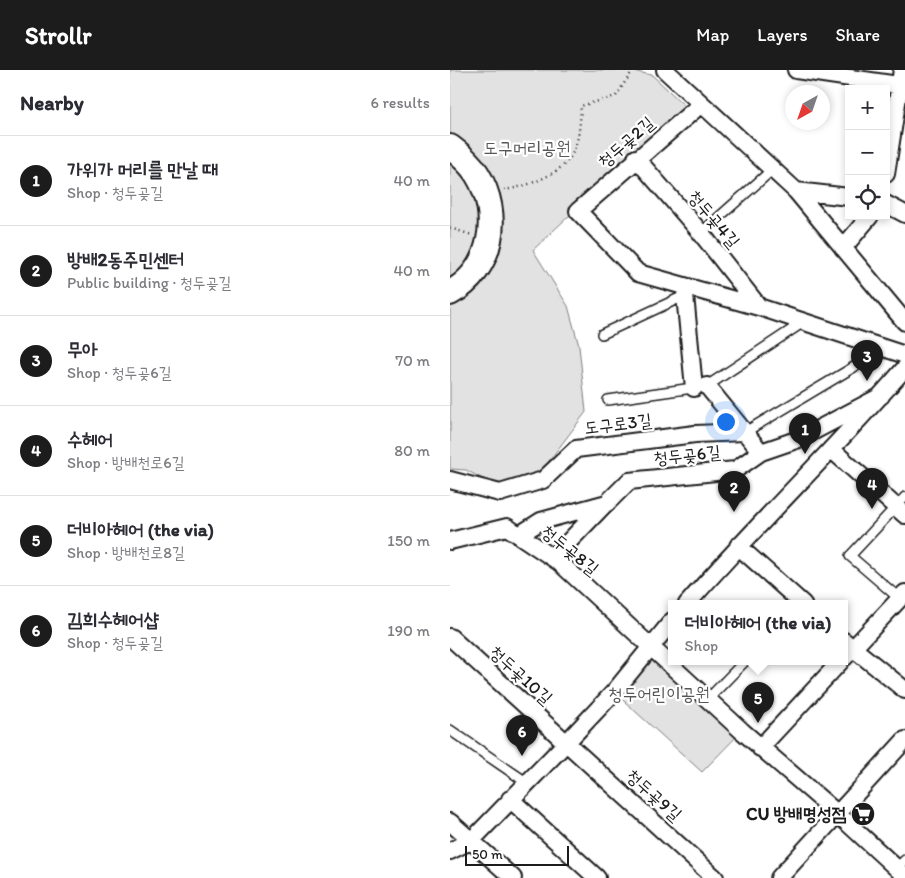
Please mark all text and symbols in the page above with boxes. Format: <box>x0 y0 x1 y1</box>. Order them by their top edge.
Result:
text: Strollr <box>25 21 91 50</box>
text: Map <box>696 24 729 46</box>
text: Layers <box>757 24 807 46</box>
text: Share <box>835 24 880 46</box>
north arrow <box>785 85 830 130</box>
map controls <box>845 85 890 220</box>
button: + <box>845 85 890 130</box>
text: Nearby <box>20 90 84 115</box>
text: 6 results <box>370 93 430 112</box>
street label: 청두곶2길 <box>593 111 659 172</box>
button: − <box>845 130 890 175</box>
park label: 도구머리공원 <box>484 137 570 159</box>
text: 가위가 머리를 만날 때 <box>67 158 217 181</box>
text: 1 <box>32 171 40 190</box>
text: 40 m <box>393 171 430 190</box>
button: locate <box>845 175 890 220</box>
text: Shop · 청두곶길 <box>67 183 163 202</box>
street label: 청두곶4길 <box>683 186 745 253</box>
text: 방배2동주민센터 <box>67 248 184 271</box>
text: 2 <box>32 261 40 280</box>
text: 40 m <box>393 261 430 280</box>
text: Public building · 청두곶길 <box>67 273 231 292</box>
text: 무아 <box>67 338 98 361</box>
pin: 3 <box>851 340 883 381</box>
text: 3 <box>32 351 40 370</box>
text: 70 m <box>395 351 430 370</box>
text: Shop · 청두곶6길 <box>67 363 172 382</box>
street label: 도구로3길 <box>583 409 653 439</box>
your location <box>713 409 739 435</box>
pin: 1 <box>789 413 821 454</box>
text: 수헤어 <box>67 428 113 451</box>
street label: 청두곶6길 <box>652 440 722 469</box>
text: 4 <box>31 441 41 460</box>
text: 80 m <box>394 441 430 460</box>
text: Shop · 방배천로6길 <box>67 453 185 472</box>
pin: 4 <box>856 468 888 509</box>
pin: 2 <box>718 471 750 512</box>
text: 더비아헤어 (the via) <box>67 518 214 541</box>
street label: 청두곶8길 <box>537 520 604 580</box>
text: 5 <box>32 531 40 550</box>
text: 150 m <box>387 531 430 550</box>
text: Shop · 방배천로8길 <box>67 543 185 562</box>
popup <box>668 600 848 665</box>
text: 김희수헤어샵 <box>67 608 159 631</box>
text: 더비아헤어 (the via) <box>685 611 831 634</box>
text: 6 <box>32 621 40 640</box>
text: 190 m <box>387 621 430 640</box>
text: Shop · 청두곶길 <box>67 633 163 652</box>
text: Shop <box>685 636 718 655</box>
street label: 청두곶10길 <box>485 641 557 709</box>
pin: 5 <box>742 682 774 723</box>
park label: 청두어린이공원 <box>608 683 710 705</box>
pin: 6 <box>506 715 538 756</box>
street label: 청두곶9길 <box>622 764 687 826</box>
supermarket icon: CU 방배명성점 <box>850 801 876 827</box>
place label: CU 방배명성점 <box>746 803 847 825</box>
scale bar <box>465 843 569 866</box>
text: 50 m <box>472 846 503 863</box>

